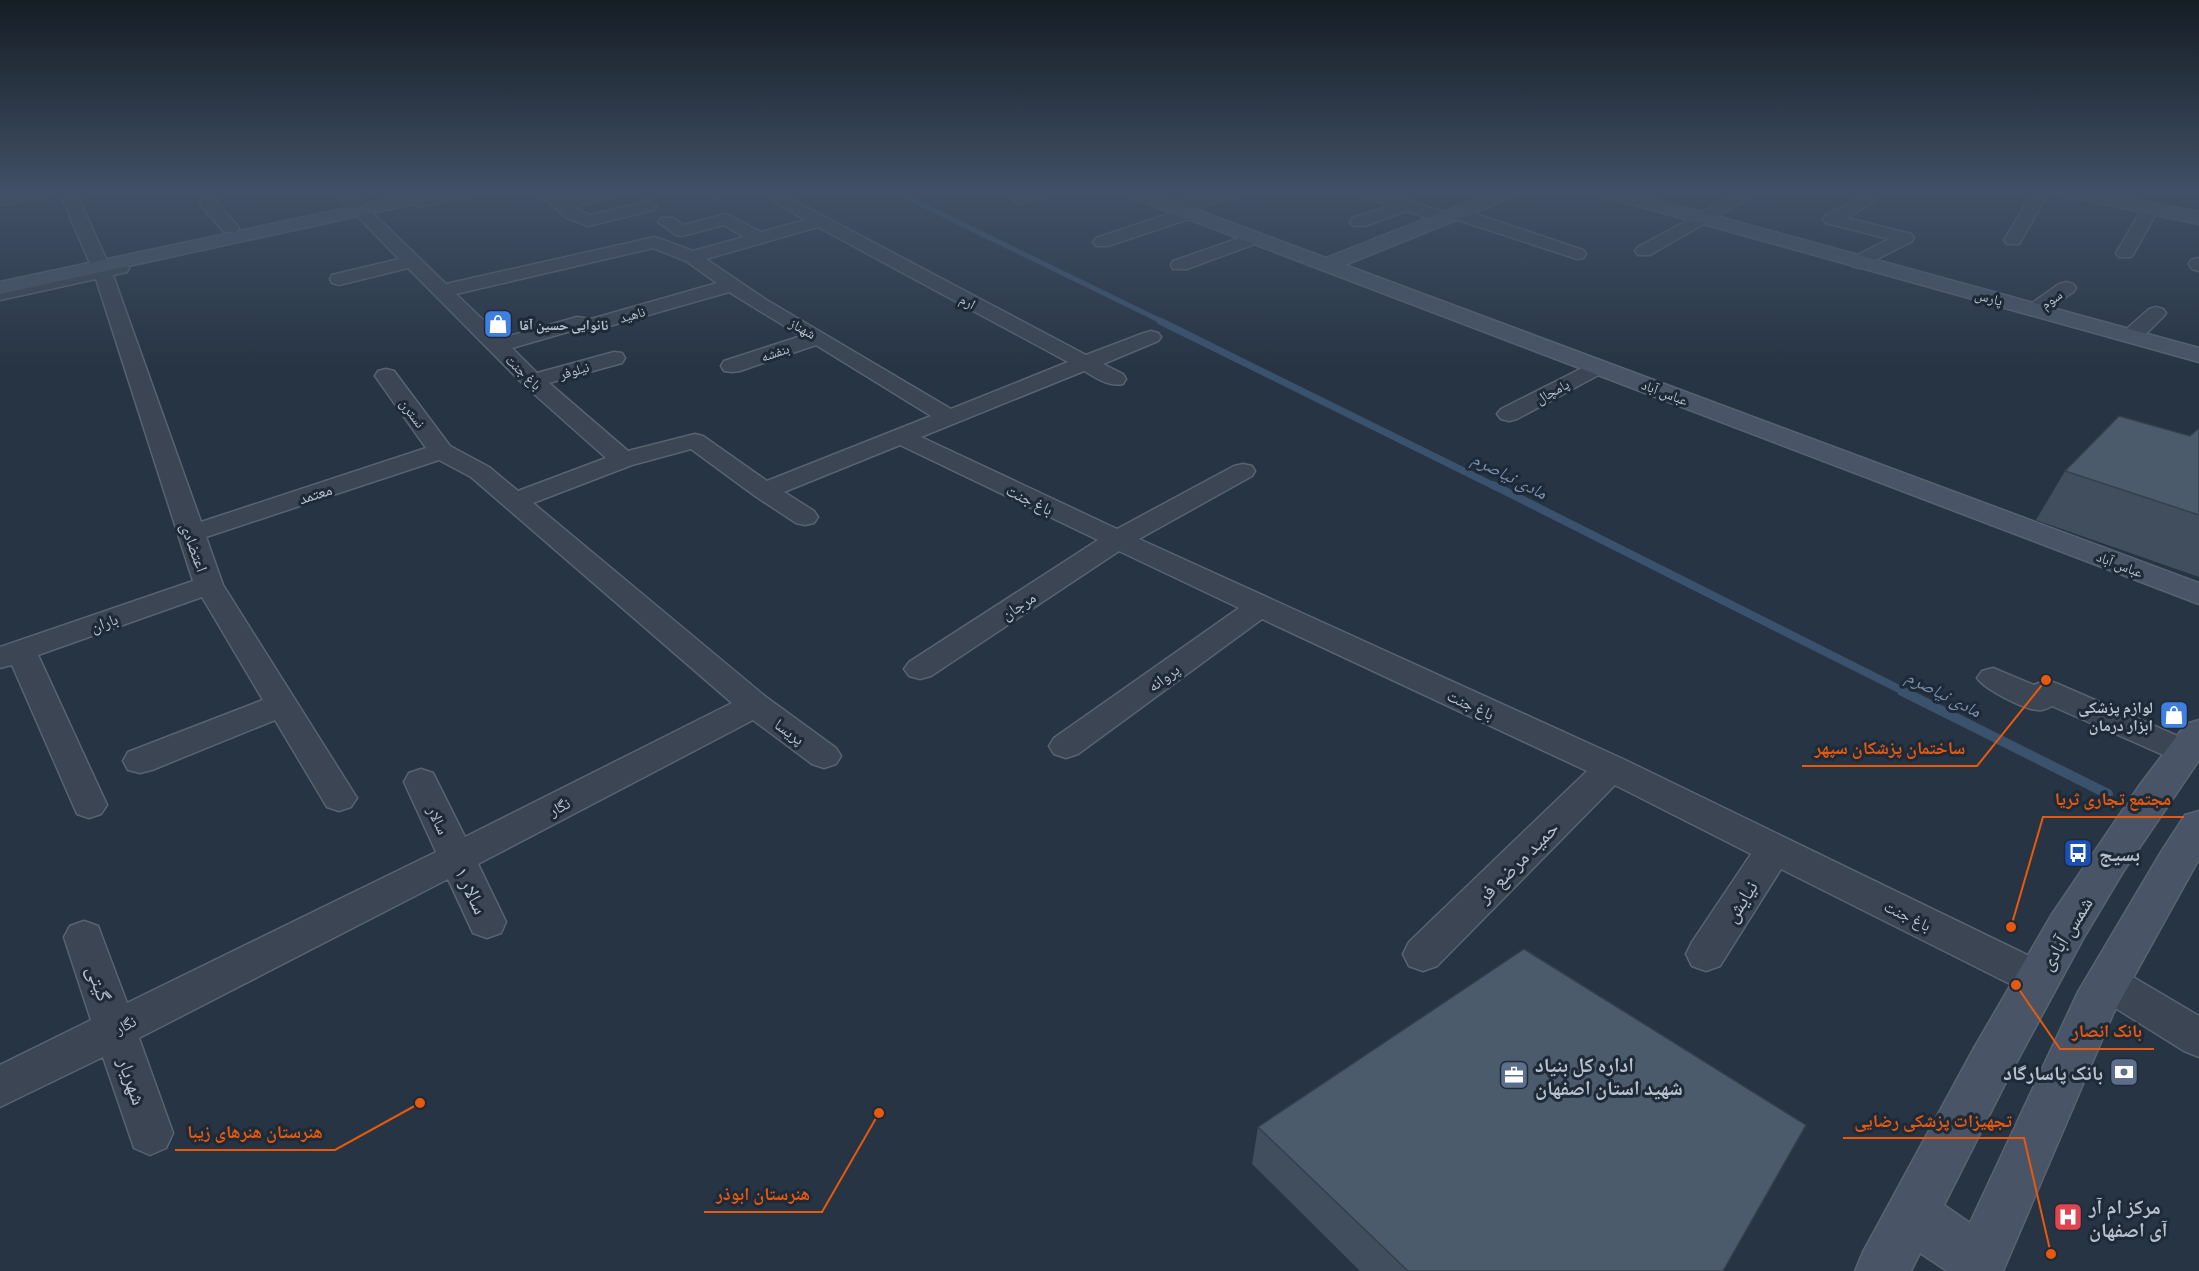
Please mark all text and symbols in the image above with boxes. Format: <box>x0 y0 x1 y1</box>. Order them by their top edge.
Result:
street label: پارس <box>1973 285 2005 310</box>
street label: سوم <box>2037 285 2066 314</box>
street label: ارم <box>956 290 979 314</box>
street label: ناهید <box>617 302 647 326</box>
shop icon: نانوایی حسین آقا <box>482 308 514 340</box>
street label: شهناز <box>785 313 819 343</box>
place label: نانوایی حسین آقا <box>519 316 608 334</box>
street label: بنفشه <box>759 339 792 365</box>
street label: باغ جنت <box>501 351 546 395</box>
street label: نیلوفر <box>556 358 591 384</box>
street label: پامچال <box>1532 375 1573 408</box>
street label: عباس آباد <box>1639 375 1691 410</box>
street label: نسترن <box>396 395 429 432</box>
water label: مادی نیاصرم <box>1468 447 1552 505</box>
street label: معتمد <box>296 479 334 507</box>
street label: باغ جنت <box>1003 480 1056 520</box>
street label: اعتضادی <box>176 520 213 575</box>
street label: عباس آباد <box>2094 547 2146 582</box>
street label: مرجان <box>997 587 1040 625</box>
street label: باران <box>88 608 121 637</box>
street label: پروانه <box>1143 659 1184 696</box>
water label: مادی نیاصرم <box>1902 665 1986 723</box>
street label: باغ جنت <box>1444 685 1497 725</box>
place label: لوازم پزشکی ابزار درمان <box>2078 697 2153 735</box>
shop icon: لوازم پزشکی ابزار درمان <box>2158 699 2190 731</box>
street label: پریسا <box>771 714 809 749</box>
callout: ساختمان پزشکان سپهر <box>1802 730 1977 766</box>
text: ساختمان پزشکان سپهر <box>1814 736 1965 759</box>
callout: مجتمع تجاری ثریا <box>2043 781 2184 817</box>
text: مجتمع تجاری ثریا <box>2055 787 2171 811</box>
street label: نگار <box>544 793 574 821</box>
street label: سالار <box>423 802 454 838</box>
street label: حمید مرضع فر <box>1470 815 1564 909</box>
bus stop icon: بسیج <box>2062 837 2094 869</box>
place label: بسیج <box>2099 841 2140 867</box>
street label: سالار ۱ <box>450 862 494 918</box>
street label: نیایش <box>1718 876 1763 927</box>
street label: شمس آبادی <box>2033 892 2098 975</box>
street label: باغ جنت <box>1881 896 1934 936</box>
street label: گیتی <box>82 962 117 1005</box>
street label: نگار <box>110 1011 140 1039</box>
callout: بانک انصار <box>2060 1013 2154 1049</box>
text: بانک انصار <box>2071 1019 2142 1042</box>
place label: اداره کل بنیاد شهید استان اصفهان <box>1535 1052 1683 1100</box>
street label: شهریار <box>112 1053 152 1108</box>
bank icon: بانک پاسارگاد <box>2108 1056 2140 1088</box>
office icon: اداره کل بنیاد شهید استان اصفهان <box>1498 1059 1530 1091</box>
place label: بانک پاسارگاد <box>2003 1060 2103 1085</box>
callout: تجهیزات پزشکی رضایی <box>1843 1102 2024 1138</box>
text: تجهیزات پزشکی رضایی <box>1854 1109 2012 1132</box>
callout: هنرستان هنرهای زیبا <box>175 1114 335 1150</box>
text: هنرستان هنرهای زیبا <box>187 1120 323 1143</box>
callout: هنرستان ابوذر <box>704 1176 822 1212</box>
text: هنرستان ابوذر <box>715 1182 810 1205</box>
place label: مرکز ام آر آی اصفهان <box>2088 1194 2168 1242</box>
hospital icon: مرکز ام آر آی اصفهان <box>2052 1201 2084 1233</box>

